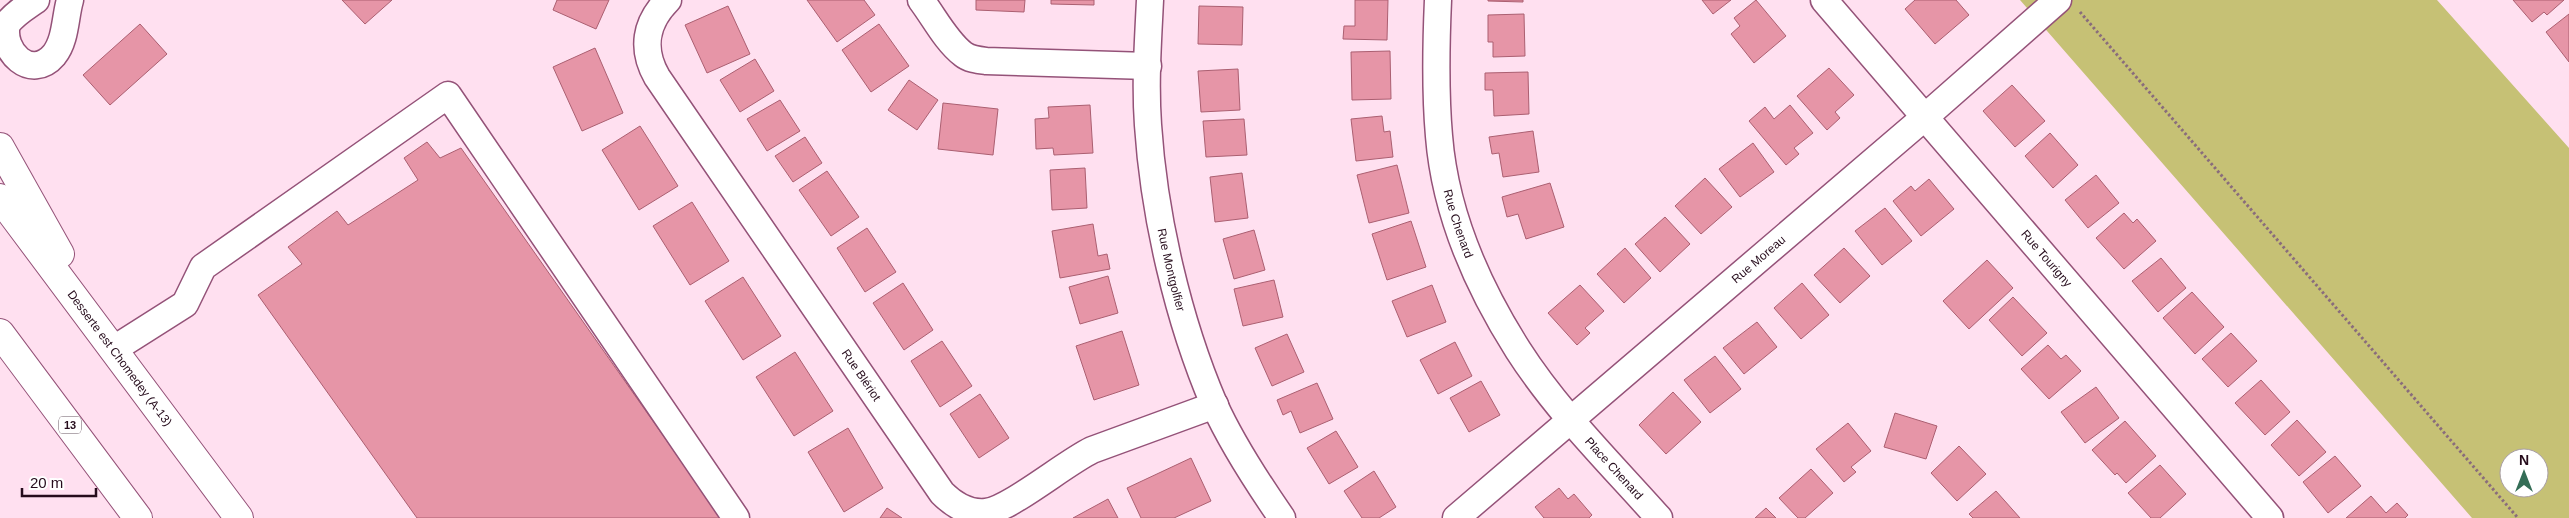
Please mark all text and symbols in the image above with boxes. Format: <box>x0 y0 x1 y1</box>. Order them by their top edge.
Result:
street label: Rue Chenard <box>1441 188 1476 260</box>
street label: Rue Montgolfier <box>1155 227 1188 313</box>
street label: Rue Tourigny <box>2018 227 2075 290</box>
street label: Rue Moreau <box>1729 233 1788 286</box>
street label: Desserte est Chomedey (A-13) <box>64 287 176 427</box>
street label: Rue Blériot <box>839 347 884 404</box>
road number: 13 <box>59 416 81 434</box>
street label: Place Chenard <box>1582 434 1646 503</box>
north arrow <box>2499 448 2549 498</box>
text: N <box>2519 452 2529 468</box>
scale bar <box>22 466 96 498</box>
text: 20 m <box>30 474 63 491</box>

